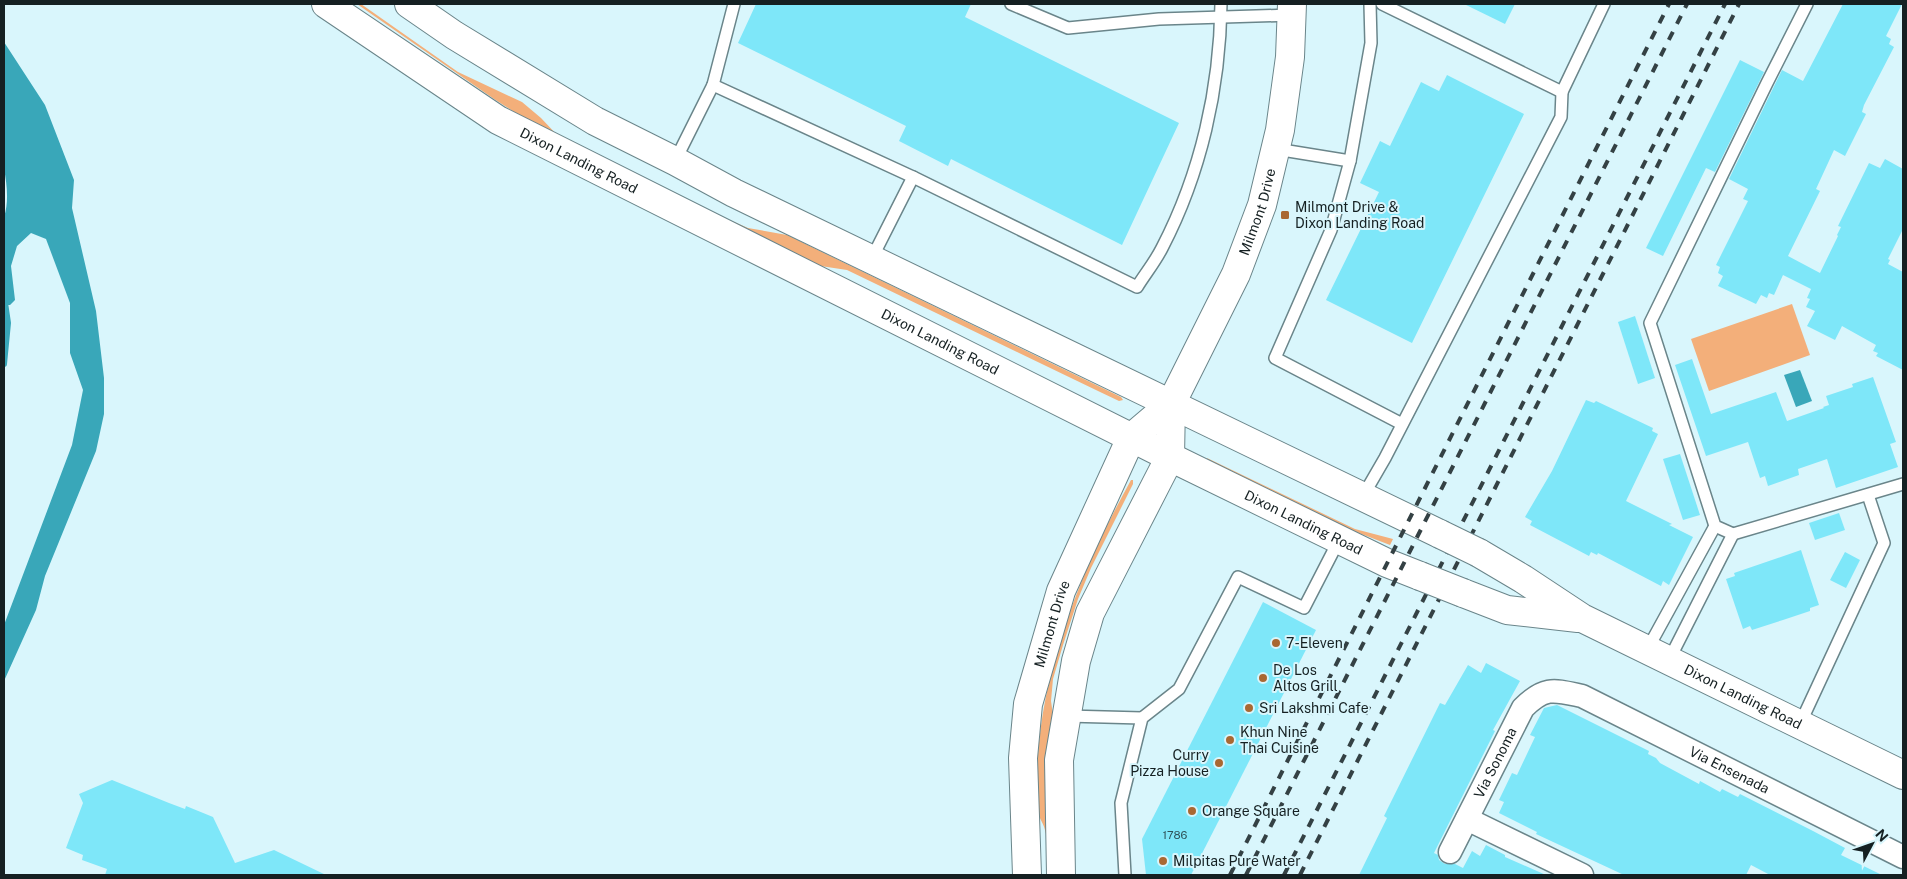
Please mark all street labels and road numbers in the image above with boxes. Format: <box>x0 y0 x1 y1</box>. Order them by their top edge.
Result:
street label: Dixon Landing Road <box>518 124 640 197</box>
street label: Milmont Drive <box>1236 167 1279 257</box>
street label: Dixon Landing Road <box>879 306 1001 378</box>
street label: Dixon Landing Road <box>1242 487 1365 558</box>
street label: Milmont Drive <box>1031 577 1073 669</box>
street label: Dixon Landing Road <box>1681 661 1805 732</box>
street label: Via Sonoma <box>1471 725 1520 801</box>
street label: Via Ensenada <box>1687 743 1772 797</box>

